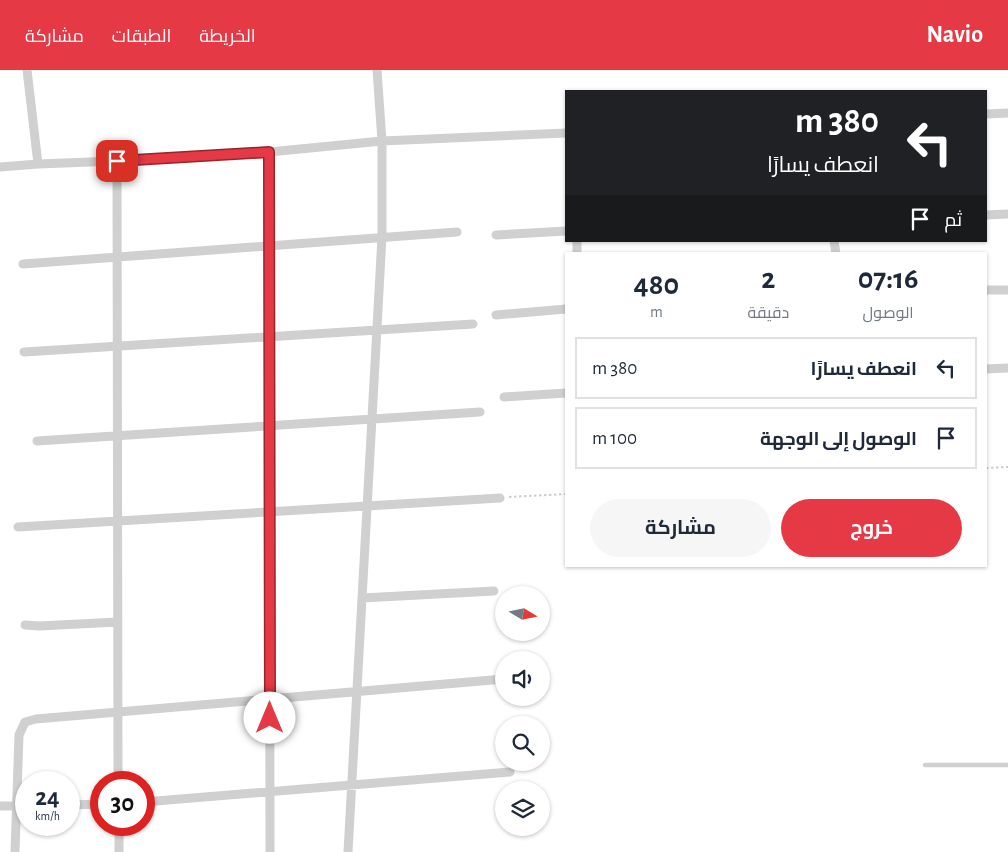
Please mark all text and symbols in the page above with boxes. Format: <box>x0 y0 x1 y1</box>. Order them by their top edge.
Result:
text: Navio <box>927 23 983 47</box>
text: مشاركة <box>25 28 84 46</box>
text: الطبقات <box>112 28 171 46</box>
text: الخريطة <box>199 28 256 46</box>
text: 380 m <box>795 104 879 139</box>
icon: left <box>897 110 962 175</box>
pin <box>96 140 138 182</box>
icon: arrive <box>103 147 131 175</box>
text: انعطف يسارًا <box>767 154 879 176</box>
icon: arrive <box>906 205 934 233</box>
text: ثم <box>944 211 962 230</box>
text: 2 <box>761 264 775 294</box>
text: 07:16 <box>858 264 918 294</box>
text: 480 <box>634 270 679 300</box>
text: m <box>650 304 663 320</box>
text: دقيقة <box>748 305 789 321</box>
text: الوصول <box>863 305 914 321</box>
icon: left <box>932 354 960 382</box>
text: 380 m <box>592 359 637 378</box>
text: انعطف يسارًا <box>811 360 917 379</box>
icon: arrive <box>932 424 960 452</box>
text: 100 m <box>592 429 637 448</box>
text: الوصول إلى الوجهة <box>760 430 917 449</box>
button: مشاركة <box>590 499 771 557</box>
button: خروج <box>781 499 962 557</box>
north arrow <box>495 586 550 641</box>
map controls <box>495 586 550 836</box>
button: sound <box>495 651 550 706</box>
position arrow <box>243 691 295 743</box>
button: search <box>495 716 550 771</box>
speed limit sign: 30 <box>90 771 155 836</box>
button: layers <box>495 781 550 836</box>
text: 24 <box>35 785 60 810</box>
text: km/h <box>35 810 60 822</box>

